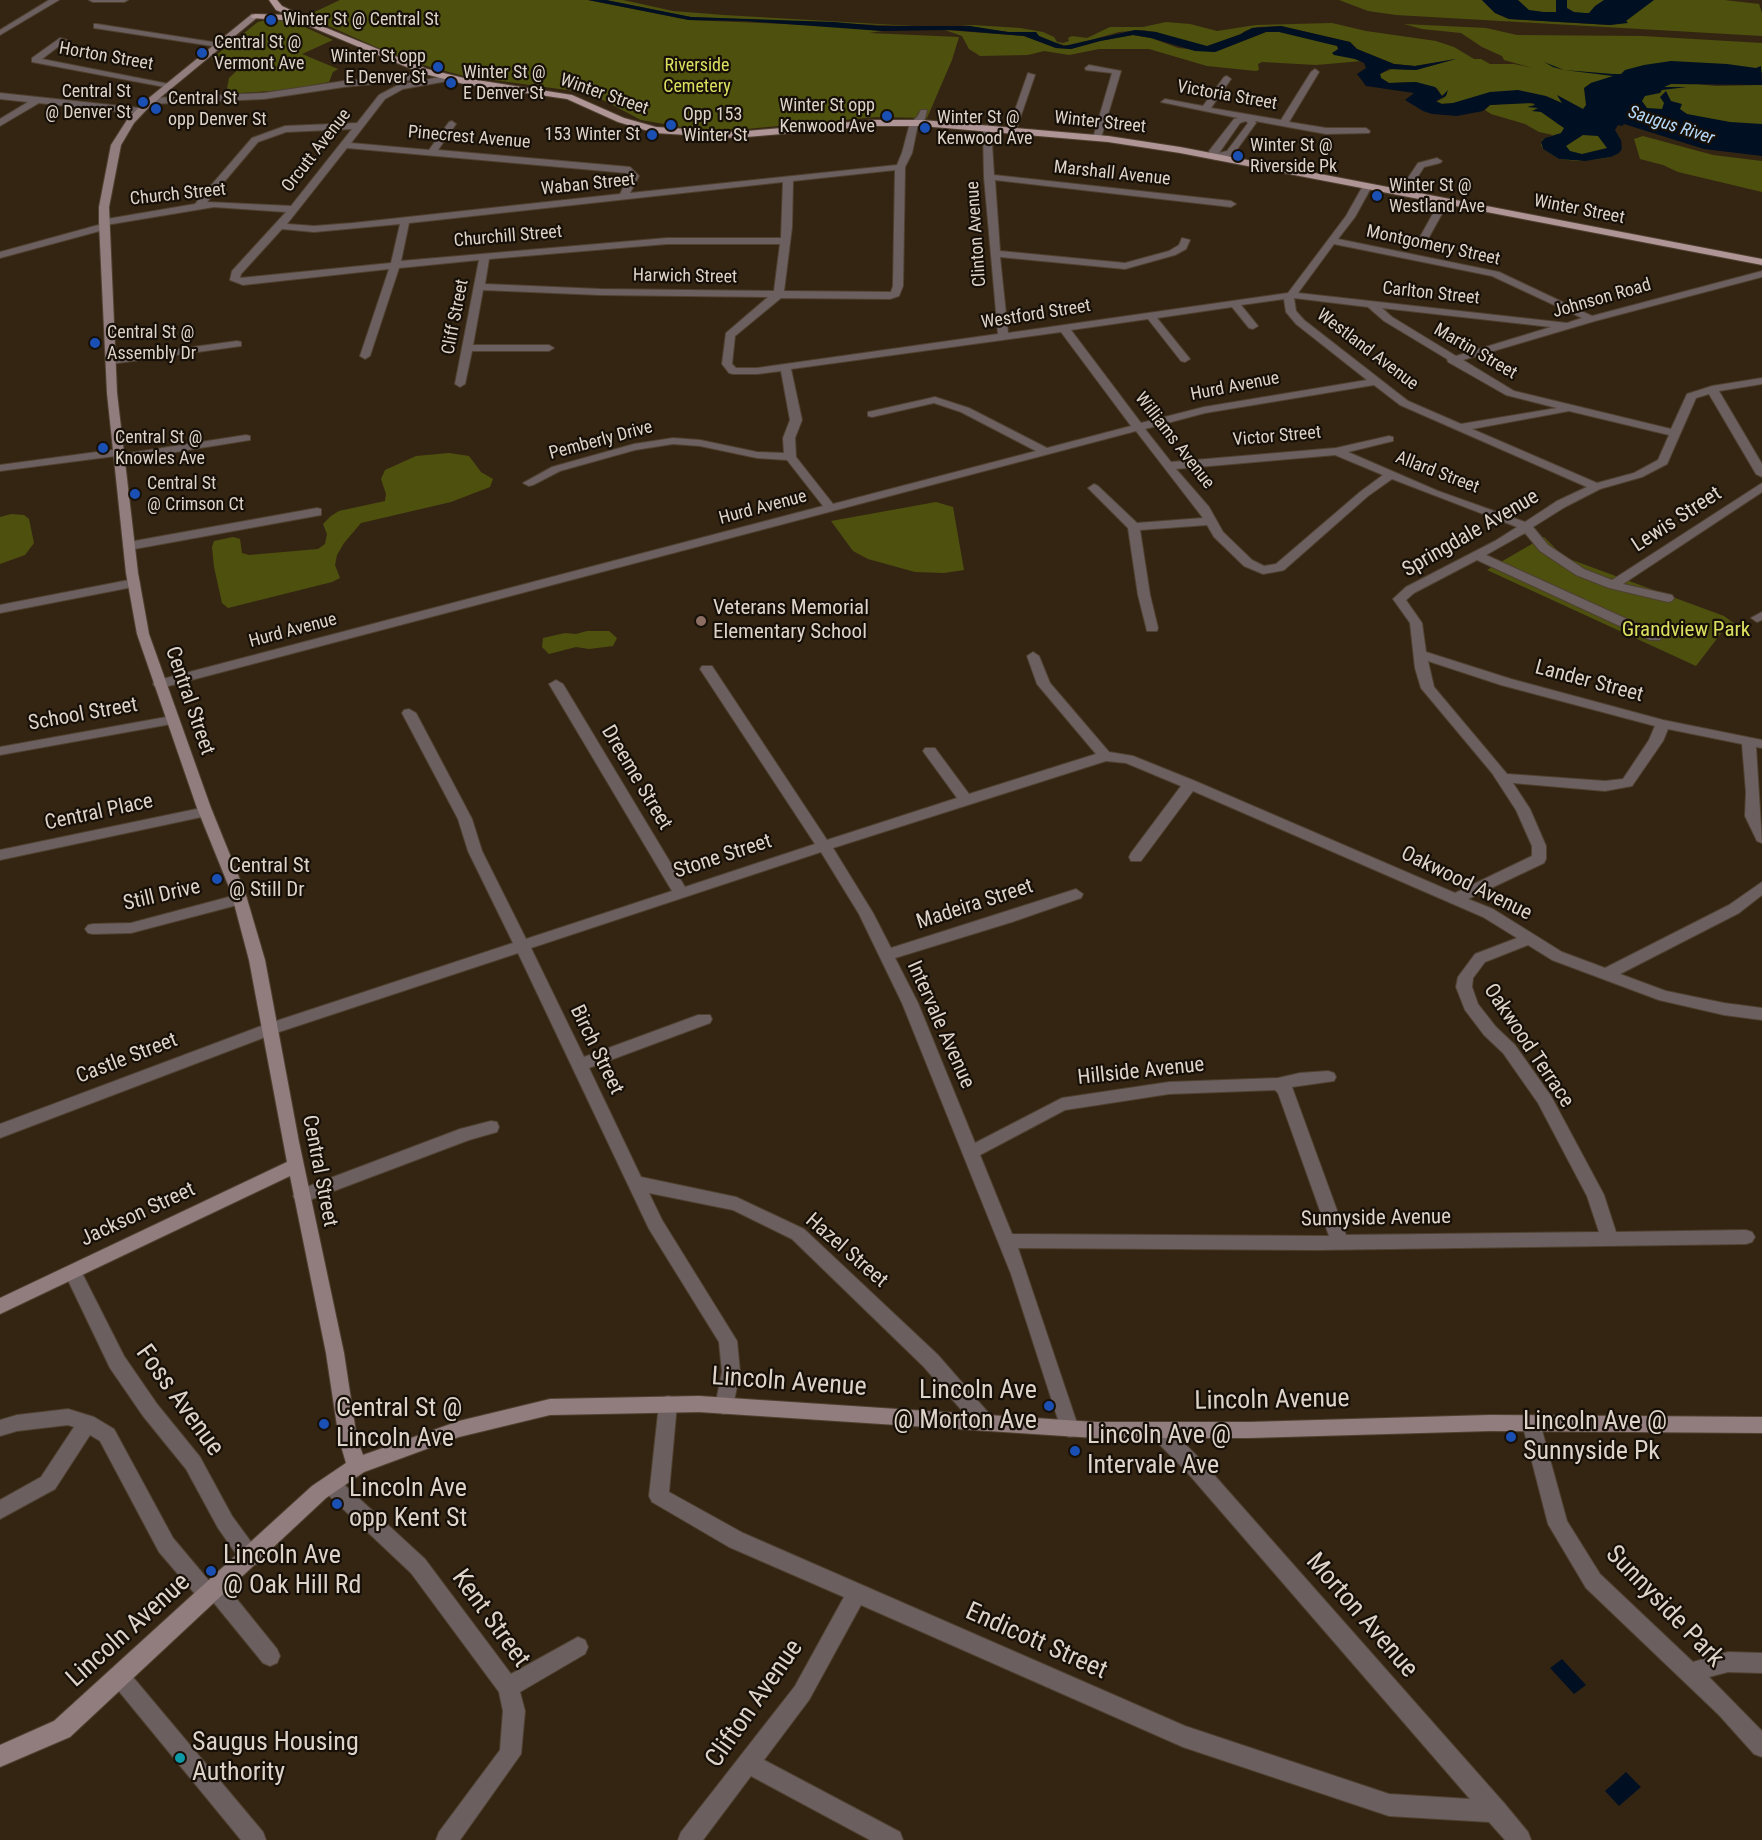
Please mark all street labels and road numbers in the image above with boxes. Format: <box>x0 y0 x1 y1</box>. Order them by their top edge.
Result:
street label: Horton Street <box>57 38 155 76</box>
street label: Winter Street <box>557 70 651 120</box>
street label: Victoria Street <box>1175 77 1279 115</box>
street label: Orcutt Avenue <box>278 105 356 197</box>
street label: Winter Street <box>1053 107 1147 139</box>
street label: Pinecrest Avenue <box>407 122 531 154</box>
street label: Marshall Avenue <box>1052 157 1172 191</box>
street label: Waban Street <box>540 169 636 201</box>
street label: Church Street <box>129 179 227 211</box>
street label: Clinton Avenue <box>963 180 991 288</box>
street label: Winter Street <box>1532 191 1626 229</box>
street label: Montgomery Street <box>1364 221 1502 271</box>
street label: Churchill Street <box>453 222 563 252</box>
street label: Harwich Street <box>633 265 737 289</box>
street label: Johnson Road <box>1550 275 1654 323</box>
street label: Cliff Street <box>438 278 474 356</box>
street label: Carlton Street <box>1381 278 1481 310</box>
street label: Westford Street <box>980 296 1092 334</box>
street label: Westland Avenue <box>1312 305 1422 395</box>
street label: Martin Street <box>1429 319 1521 385</box>
street label: Hurd Avenue <box>1189 368 1281 406</box>
street label: Williams Avenue <box>1130 388 1218 494</box>
street label: Pemberly Drive <box>547 417 655 465</box>
street label: Victor Street <box>1232 422 1322 452</box>
street label: Allard Street <box>1392 447 1482 499</box>
street label: Lewis Street <box>1627 482 1727 558</box>
street label: Springdale Avenue <box>1398 485 1544 583</box>
street label: Hurd Avenue <box>717 486 809 530</box>
street label: Hurd Avenue <box>247 609 339 653</box>
street label: Central Street <box>159 643 219 759</box>
street label: Lander Street <box>1532 655 1646 709</box>
street label: School Street <box>26 693 140 737</box>
street label: Dreeme Street <box>595 721 677 835</box>
street label: Central Place <box>43 789 155 837</box>
street label: Stone Street <box>671 829 775 885</box>
street label: Oakwood Avenue <box>1396 841 1536 927</box>
street label: Madeira Street <box>914 874 1036 936</box>
street label: Still Drive <box>121 875 203 917</box>
street label: Intervale Avenue <box>901 957 979 1093</box>
street label: Oakwood Terrace <box>1477 979 1579 1113</box>
street label: Birch Street <box>564 1001 628 1099</box>
street label: Castle Street <box>73 1028 181 1090</box>
street label: Hillside Avenue <box>1076 1053 1206 1091</box>
street label: Central Street <box>296 1113 342 1229</box>
street label: Jackson Street <box>77 1177 199 1253</box>
street label: Sunnyside Avenue <box>1301 1205 1451 1233</box>
street label: Hazel Street <box>800 1208 892 1294</box>
street label: Foss Avenue <box>128 1339 230 1463</box>
street label: Lincoln Avenue <box>710 1362 868 1404</box>
street label: Lincoln Avenue <box>1194 1384 1350 1418</box>
street label: Sunnyside Park <box>1598 1540 1730 1674</box>
street label: Morton Avenue <box>1298 1547 1424 1685</box>
street label: Kent Street <box>444 1564 536 1674</box>
street label: Lincoln Avenue <box>61 1567 197 1695</box>
street label: Endicott Street <box>960 1597 1112 1687</box>
street label: Clifton Avenue <box>700 1634 810 1774</box>

